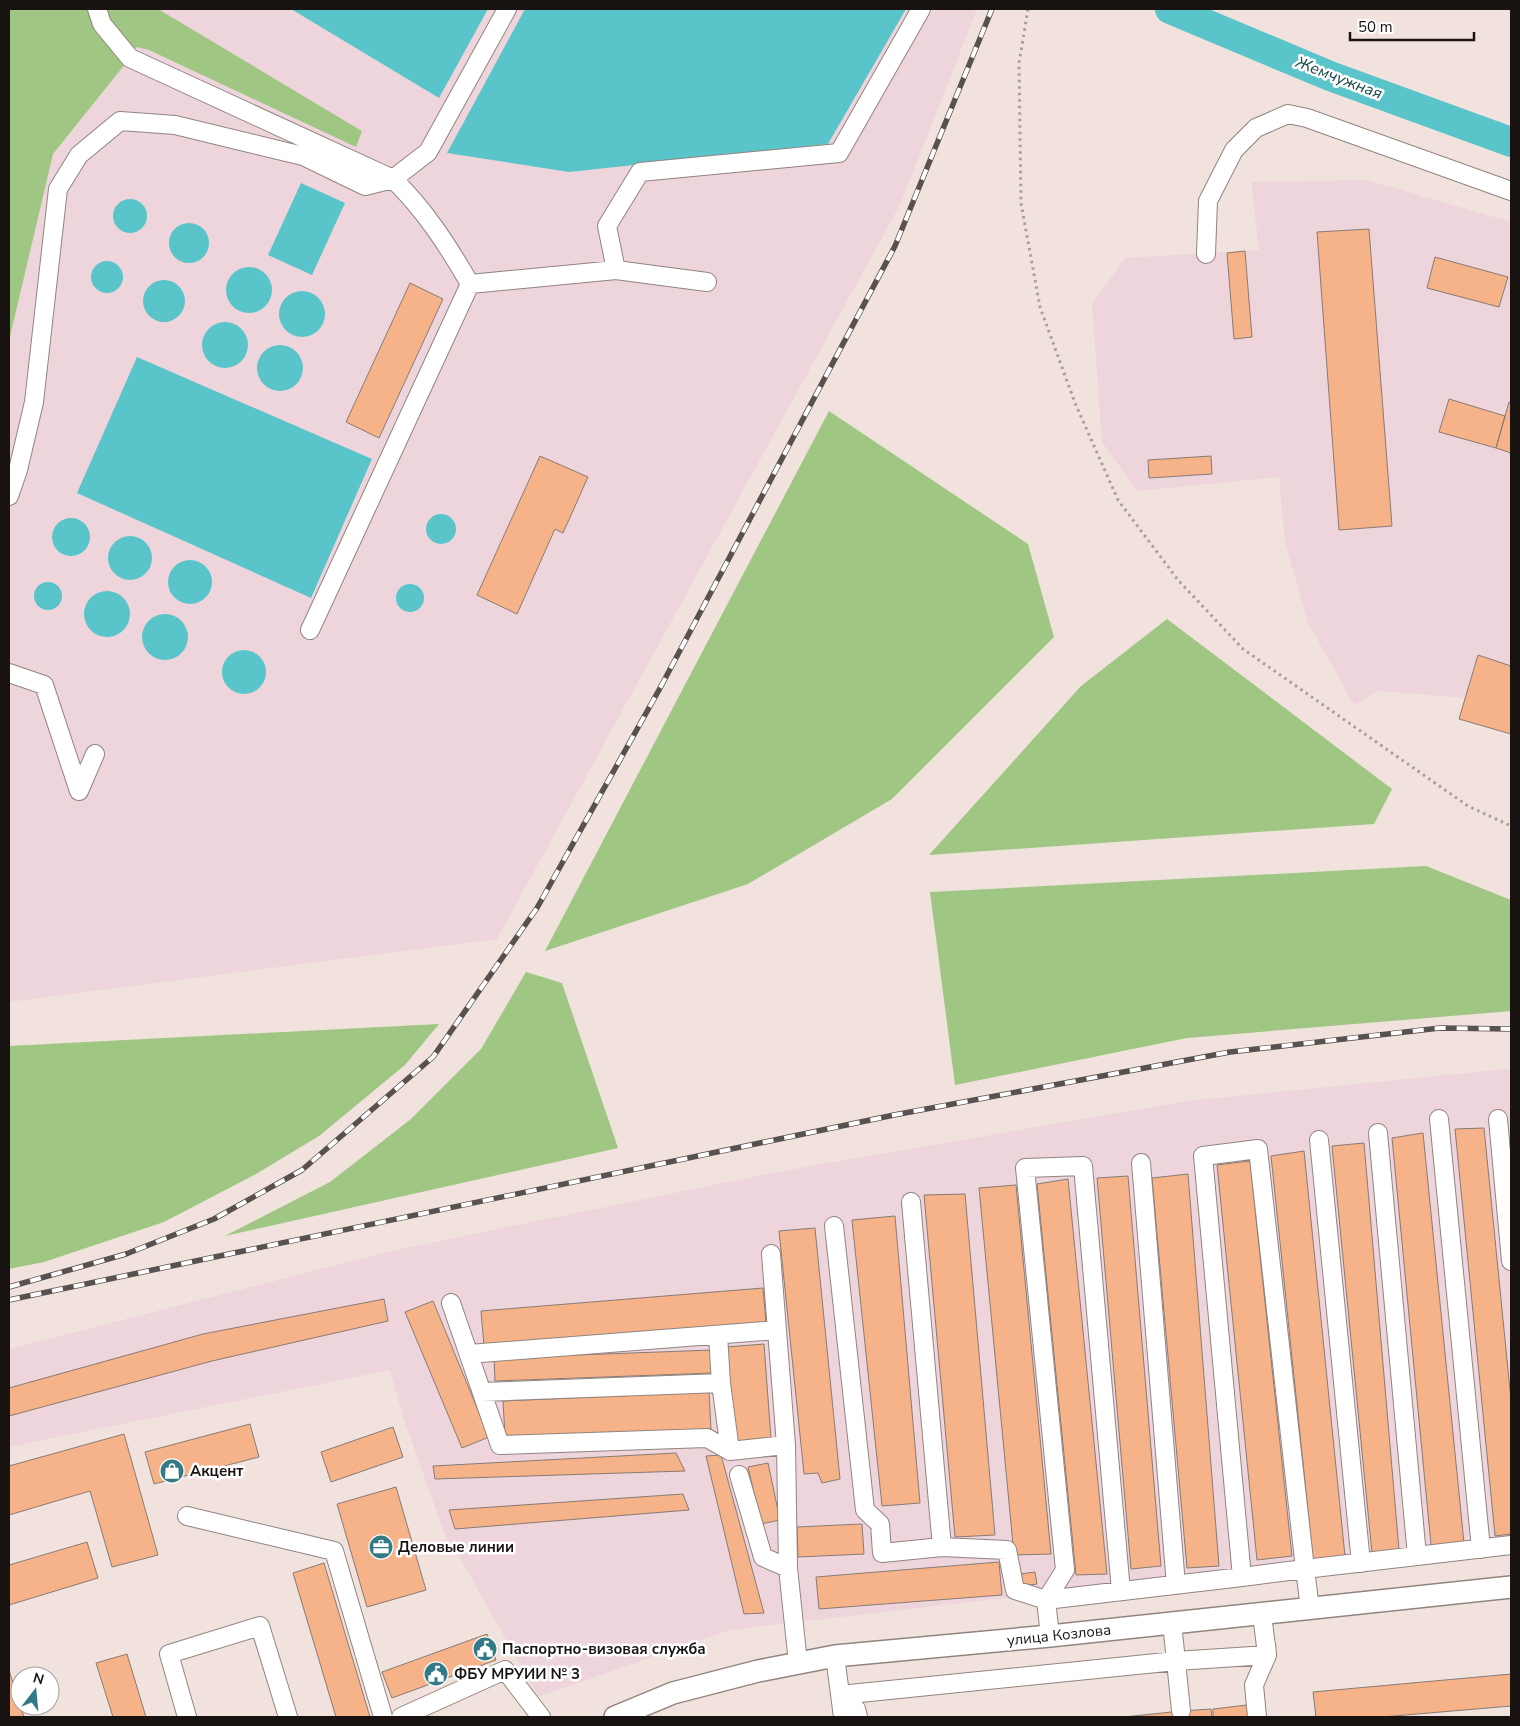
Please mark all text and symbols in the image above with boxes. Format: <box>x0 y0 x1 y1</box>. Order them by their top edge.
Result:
scale bar <box>1350 10 1474 42</box>
text: 50 m <box>1358 17 1393 37</box>
water label: Жемчужная <box>1292 51 1385 105</box>
shop icon: Акцент <box>159 1458 185 1484</box>
place label: Акцент <box>190 1461 243 1481</box>
office icon: Деловые линии <box>368 1534 394 1560</box>
place label: Деловые линии <box>398 1537 514 1557</box>
street label: улица Козлова <box>1006 1620 1112 1650</box>
public building icon: Паспортно-визовая служба <box>472 1636 498 1662</box>
place label: Паспортно-визовая служба <box>502 1639 706 1659</box>
public building icon: ФБУ МРУИИ № 3 <box>423 1661 449 1687</box>
place label: ФБУ МРУИИ № 3 <box>454 1664 580 1684</box>
north arrow <box>10 1666 60 1716</box>
text: N <box>31 1668 46 1690</box>

